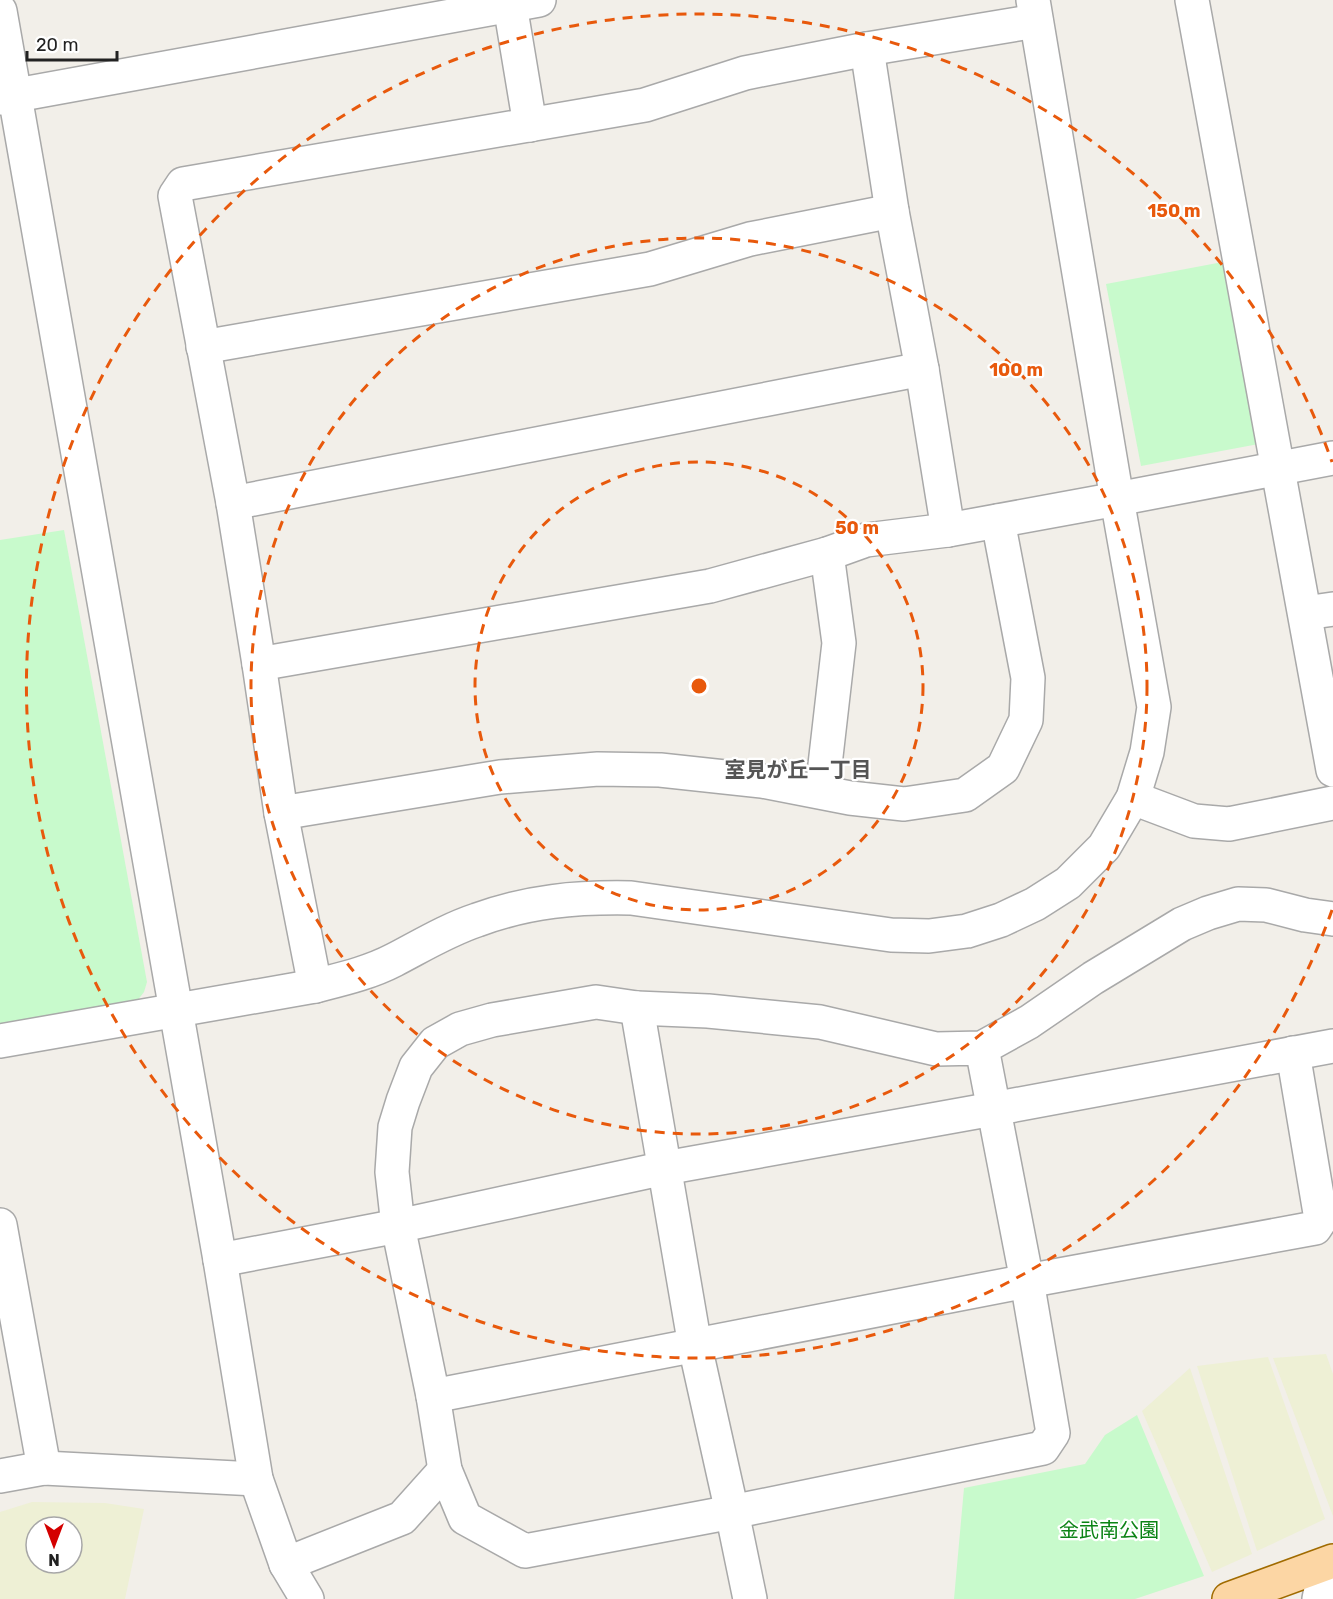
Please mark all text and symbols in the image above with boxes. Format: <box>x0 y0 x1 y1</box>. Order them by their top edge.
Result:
scale bar <box>27 24 117 62</box>
text: 20 m <box>36 34 78 56</box>
text: 150 m <box>1147 200 1201 222</box>
text: 100 m <box>989 359 1043 381</box>
text: 50 m <box>835 517 879 539</box>
centre of rings <box>689 676 709 696</box>
district label: 室見が丘一丁目 <box>725 757 872 782</box>
north arrow <box>24 1515 84 1575</box>
park label: 金武南公園 <box>1059 1518 1159 1542</box>
text: N <box>48 1550 60 1569</box>

